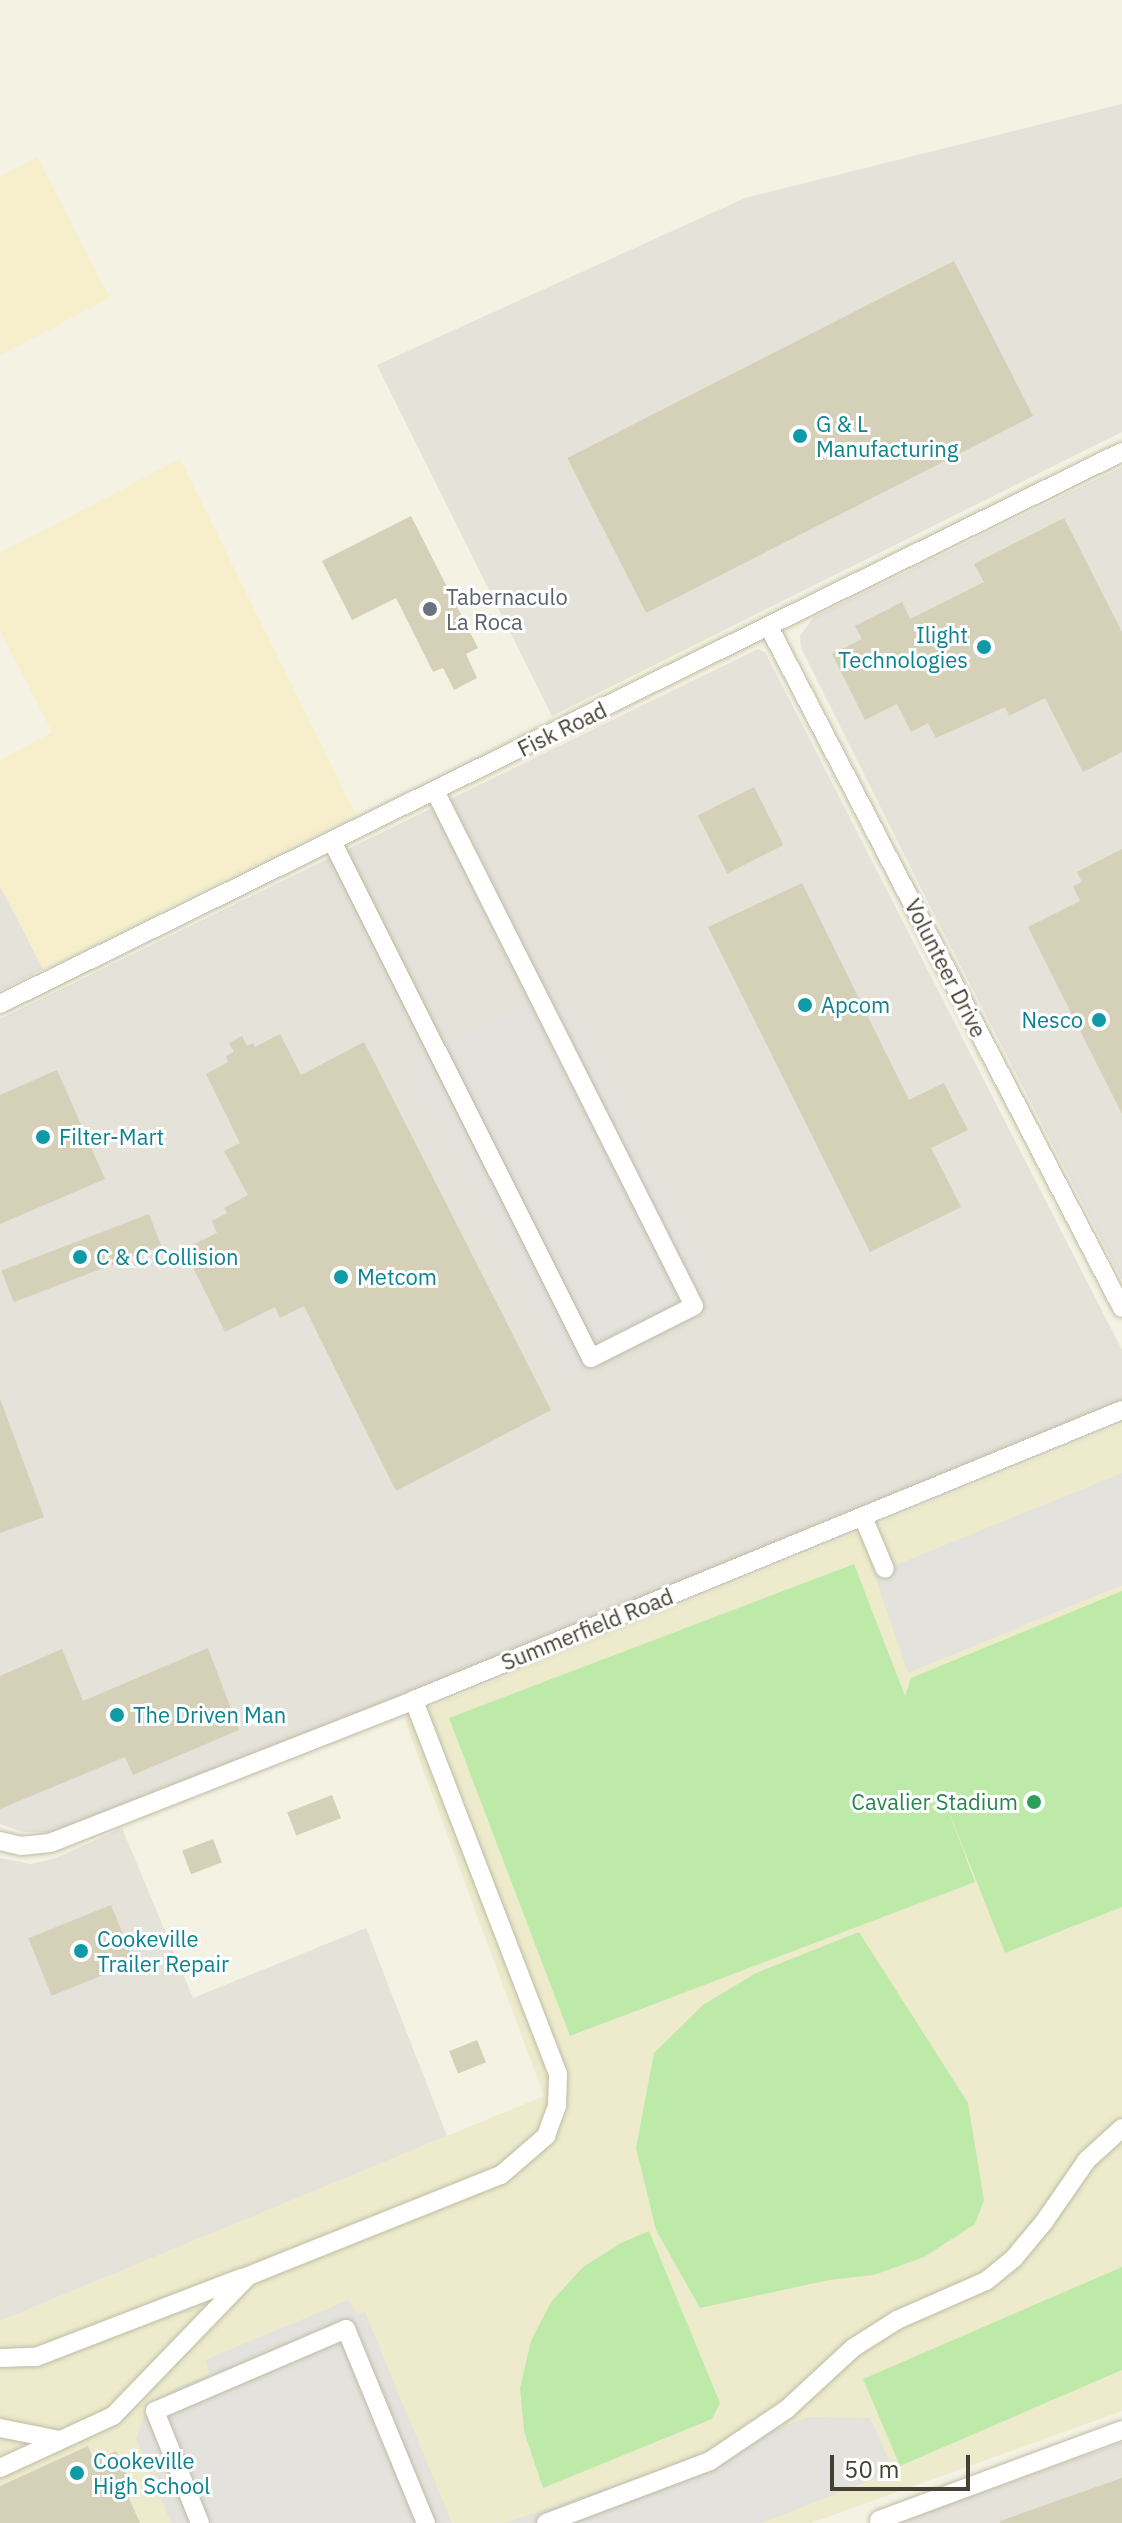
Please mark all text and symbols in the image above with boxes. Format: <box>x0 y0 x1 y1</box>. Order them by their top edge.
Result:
place label: G & L Manufacturing <box>816 410 958 462</box>
marker: G & L Manufacturing <box>791 427 809 445</box>
place label: Tabernaculo La Roca <box>446 583 568 634</box>
marker: Tabernaculo La Roca <box>421 600 439 618</box>
place label: Ilight Technologies <box>838 621 968 672</box>
marker: Ilight Technologies <box>975 638 993 656</box>
street label: Fisk Road <box>513 696 611 762</box>
street label: Volunteer Drive <box>900 894 992 1042</box>
place label: Apcom <box>821 992 890 1018</box>
marker: Apcom <box>796 996 814 1014</box>
place label: Nesco <box>1021 1007 1083 1033</box>
marker: Nesco <box>1090 1011 1108 1029</box>
place label: Filter-Mart <box>59 1124 164 1150</box>
marker: Filter-Mart <box>34 1128 52 1146</box>
place label: C & C Collision <box>96 1244 239 1270</box>
marker: C & C Collision <box>71 1248 89 1266</box>
place label: Metcom <box>357 1264 437 1290</box>
marker: Metcom <box>332 1268 350 1286</box>
street label: Summerfield Road <box>497 1582 677 1676</box>
place label: The Driven Man <box>133 1702 286 1728</box>
marker: The Driven Man <box>108 1706 126 1724</box>
place label: Cavalier Stadium <box>851 1789 1018 1815</box>
marker: Cavalier Stadium <box>1025 1793 1043 1811</box>
place label: Cookeville Trailer Repair <box>97 1925 229 1976</box>
marker: Cookeville Trailer Repair <box>72 1942 90 1960</box>
scale bar <box>834 2439 974 2489</box>
place label: Cookeville High School <box>93 2447 210 2498</box>
text: 50 m <box>844 2453 899 2485</box>
marker: Cookeville High School <box>68 2464 86 2482</box>

